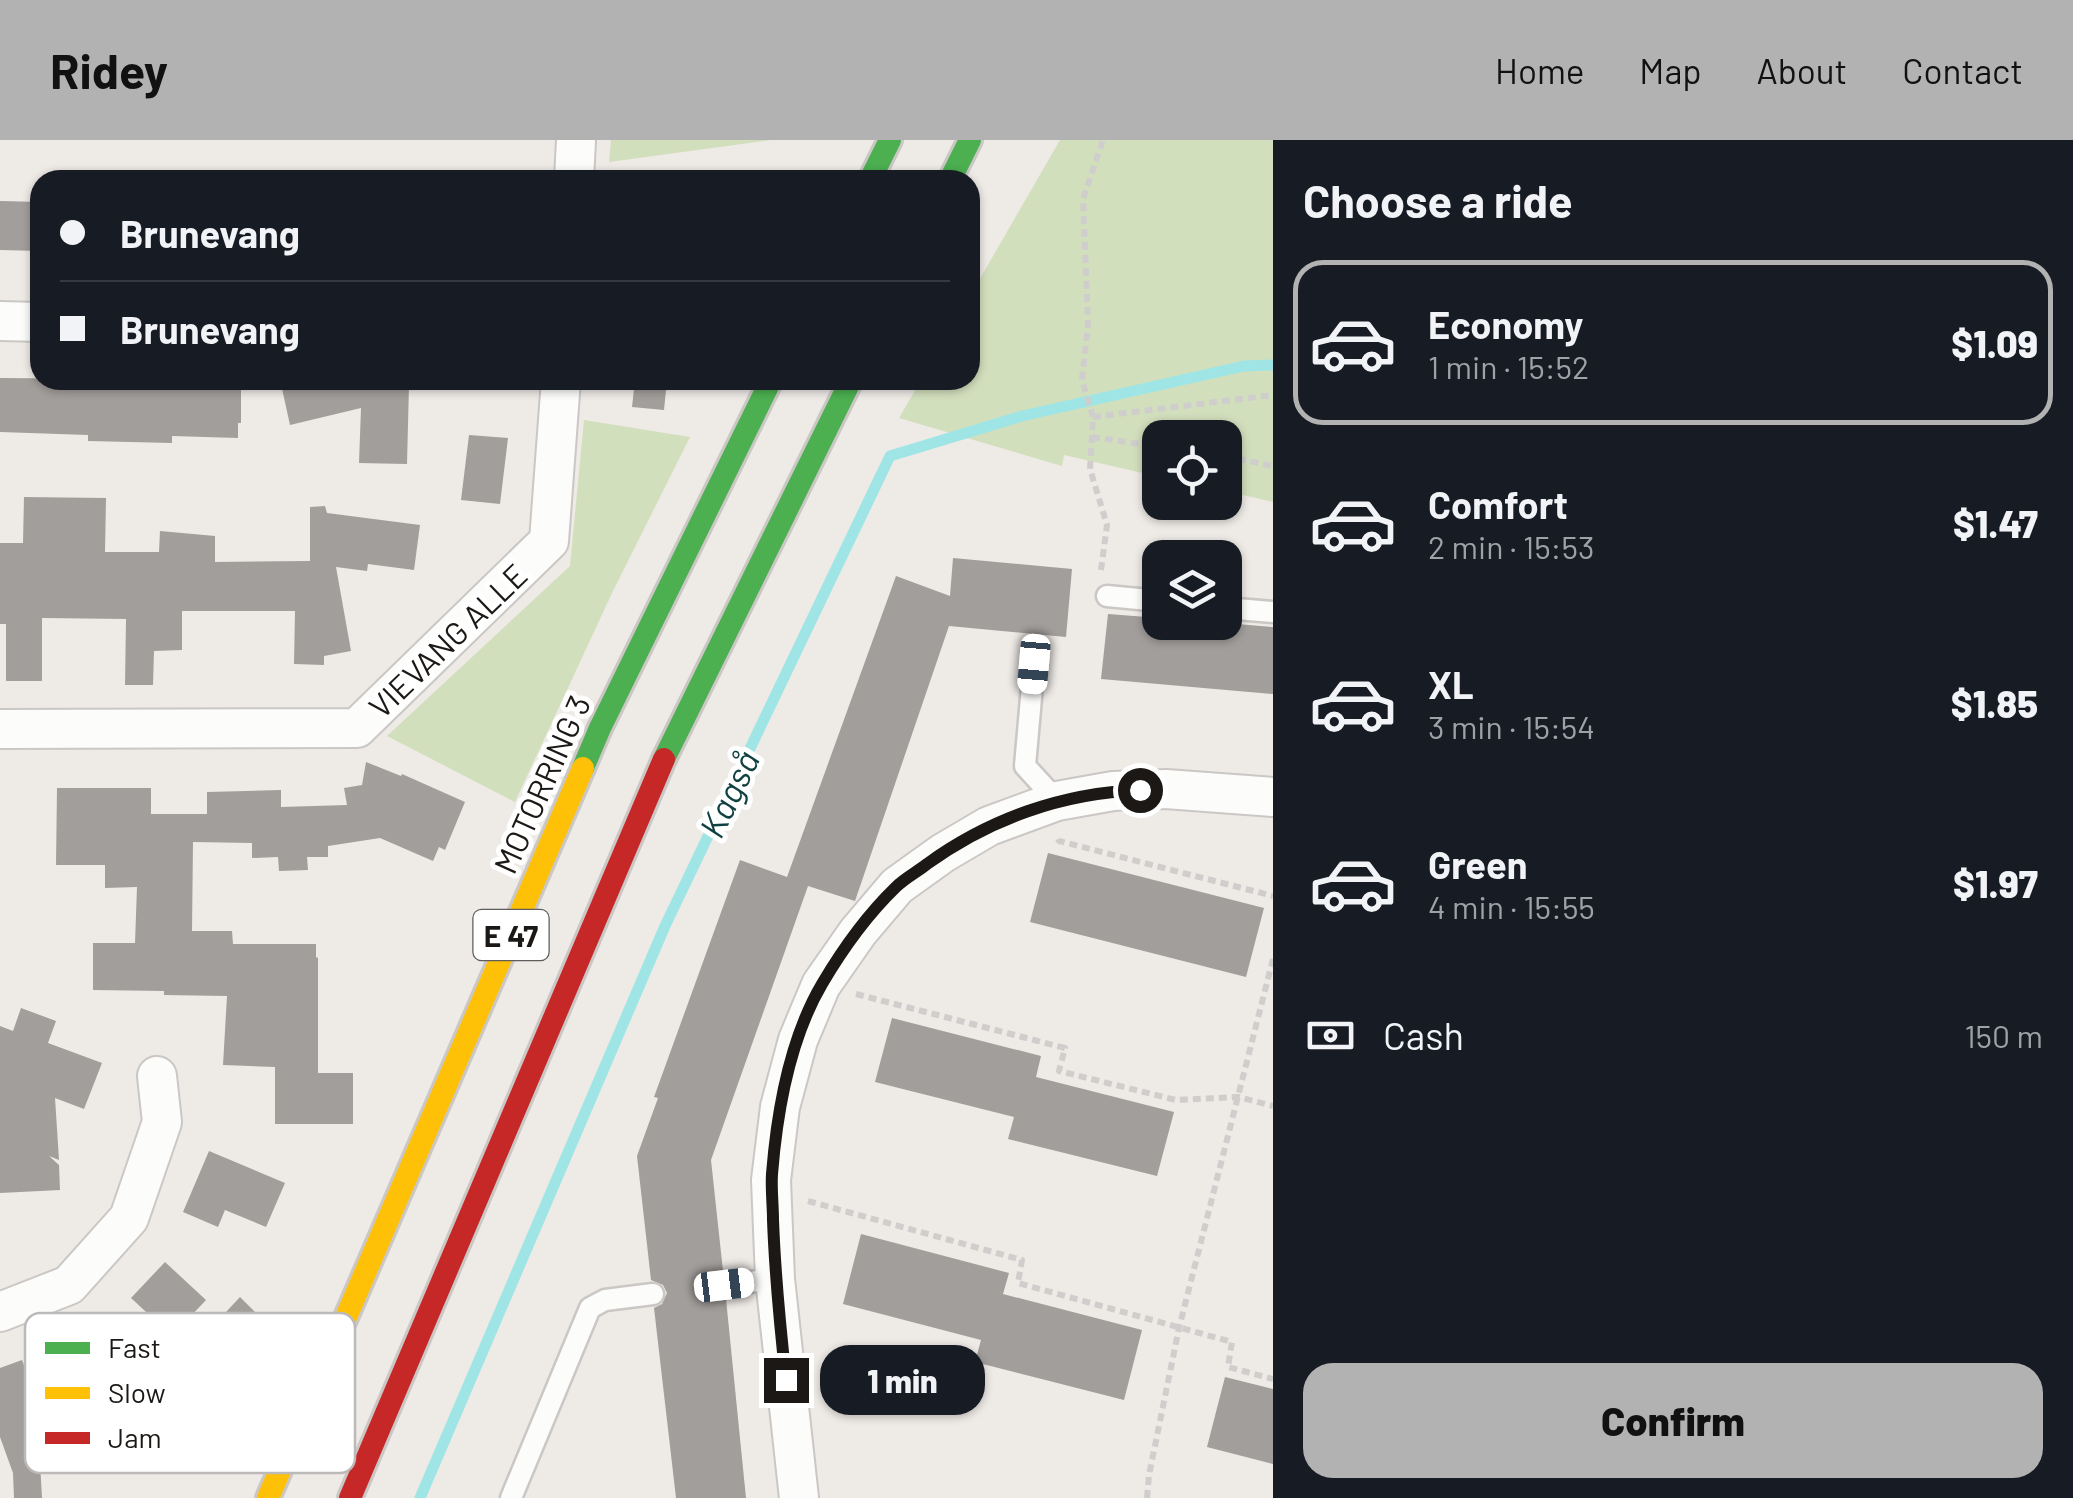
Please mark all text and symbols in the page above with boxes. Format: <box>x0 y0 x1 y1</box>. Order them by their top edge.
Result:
text: Ridey <box>50 41 168 99</box>
text: Home <box>1495 49 1584 91</box>
text: Map <box>1639 49 1702 91</box>
text: About <box>1757 49 1847 91</box>
text: Contact <box>1902 49 2023 91</box>
text: Choose a ride <box>1303 173 1573 227</box>
text: Brunevang <box>120 210 300 256</box>
icon: car <box>1308 298 1398 388</box>
text: Economy <box>1428 301 1583 347</box>
text: Brunevang <box>120 306 300 352</box>
text: $1.09 <box>1951 320 2038 366</box>
text: 1 min · 15:52 <box>1428 347 1589 385</box>
map controls <box>1142 420 1242 640</box>
button: locate <box>1142 420 1242 520</box>
icon: car <box>1308 478 1398 568</box>
text: Comfort <box>1428 481 1568 527</box>
text: $1.47 <box>1953 500 2038 546</box>
text: 2 min · 15:53 <box>1428 527 1594 565</box>
button: layers <box>1142 540 1242 640</box>
street label: VIEVANG ALLE <box>360 555 534 725</box>
car <box>1016 633 1052 695</box>
icon: car <box>1308 658 1398 748</box>
text: XL <box>1428 661 1474 707</box>
text: $1.85 <box>1951 680 2038 726</box>
street label: MOTORRING 3 <box>485 689 597 879</box>
text: 3 min · 15:54 <box>1428 707 1595 745</box>
water label: Kagså <box>689 744 767 844</box>
route start <box>1118 768 1163 813</box>
icon: car <box>1308 838 1398 928</box>
text: Green <box>1428 841 1528 887</box>
text: $1.97 <box>1953 860 2038 906</box>
text: 4 min · 15:55 <box>1428 887 1595 925</box>
road number: E 47 <box>474 910 548 960</box>
icon: cash <box>1303 1008 1358 1063</box>
text: Cash <box>1383 1012 1464 1058</box>
text: 150 m <box>1964 1016 2043 1054</box>
car <box>692 1266 756 1304</box>
legend <box>25 1313 355 1473</box>
text: Fast <box>108 1330 161 1364</box>
callout: 1 min <box>821 1345 986 1415</box>
route end <box>764 1358 809 1403</box>
text: 1 min <box>867 1361 938 1399</box>
button: Confirm <box>1303 1363 2043 1478</box>
text: Slow <box>108 1375 166 1409</box>
text: Jam <box>108 1420 162 1454</box>

